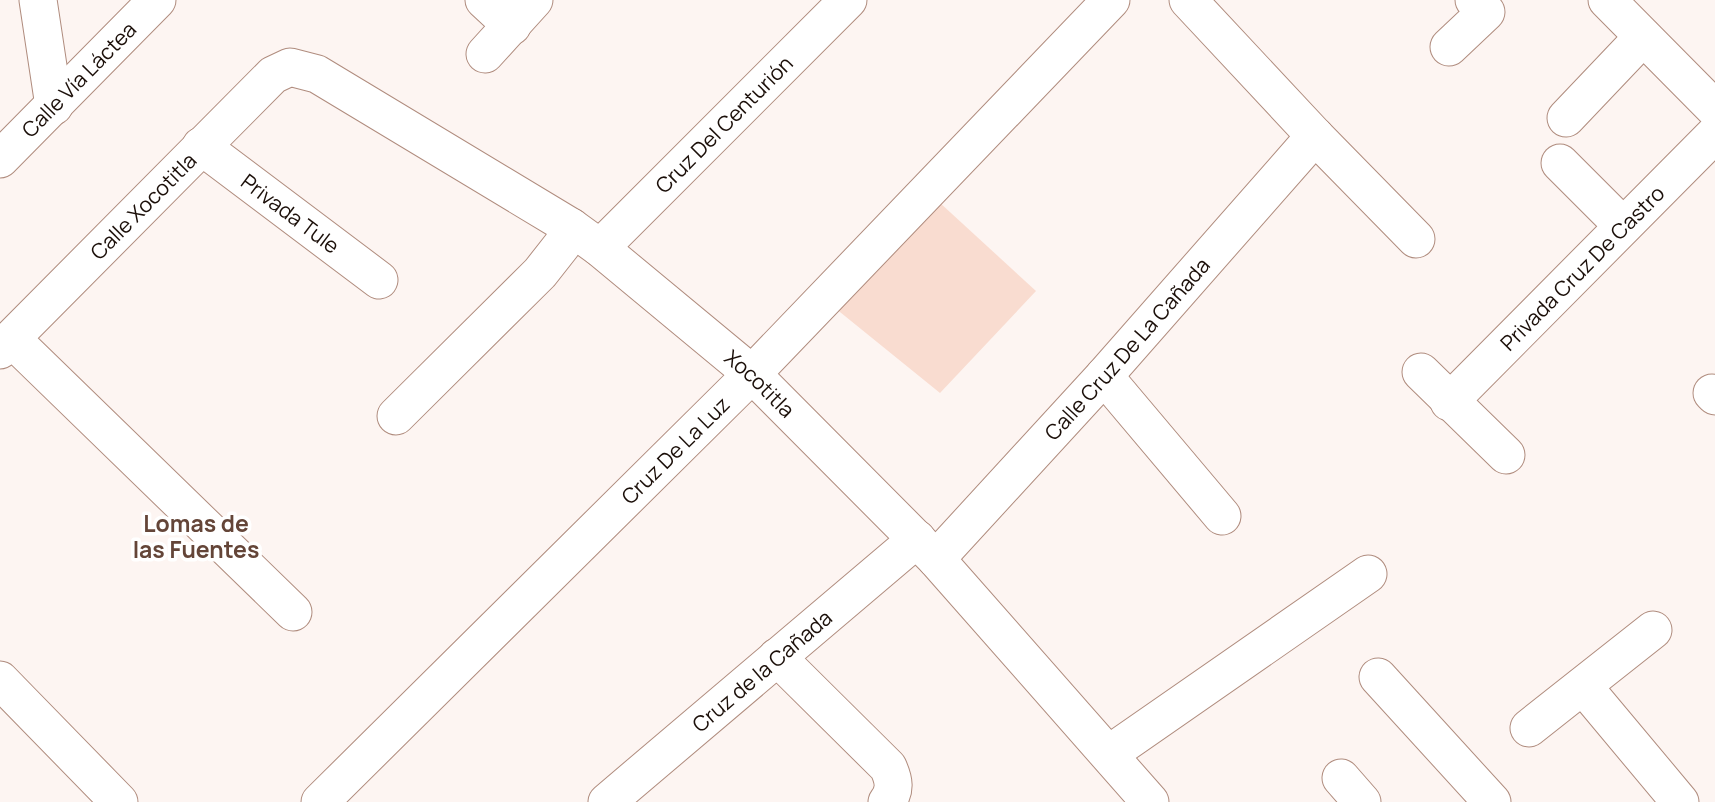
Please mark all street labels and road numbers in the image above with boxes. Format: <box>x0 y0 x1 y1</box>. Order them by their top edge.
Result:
street label: Calle Vía Láctea <box>15 15 142 143</box>
street label: Cruz Del Centurión <box>649 49 799 199</box>
street label: Calle Xocotitla <box>84 146 202 265</box>
street label: Privada Tule <box>236 167 345 260</box>
street label: Privada Cruz De Castro <box>1494 179 1670 357</box>
street label: Calle Cruz De La Cañada <box>1038 252 1216 446</box>
street label: Xocotitla <box>719 343 801 423</box>
street label: Cruz De La Luz <box>615 390 735 510</box>
street label: Cruz de la Cañada <box>686 603 838 738</box>

